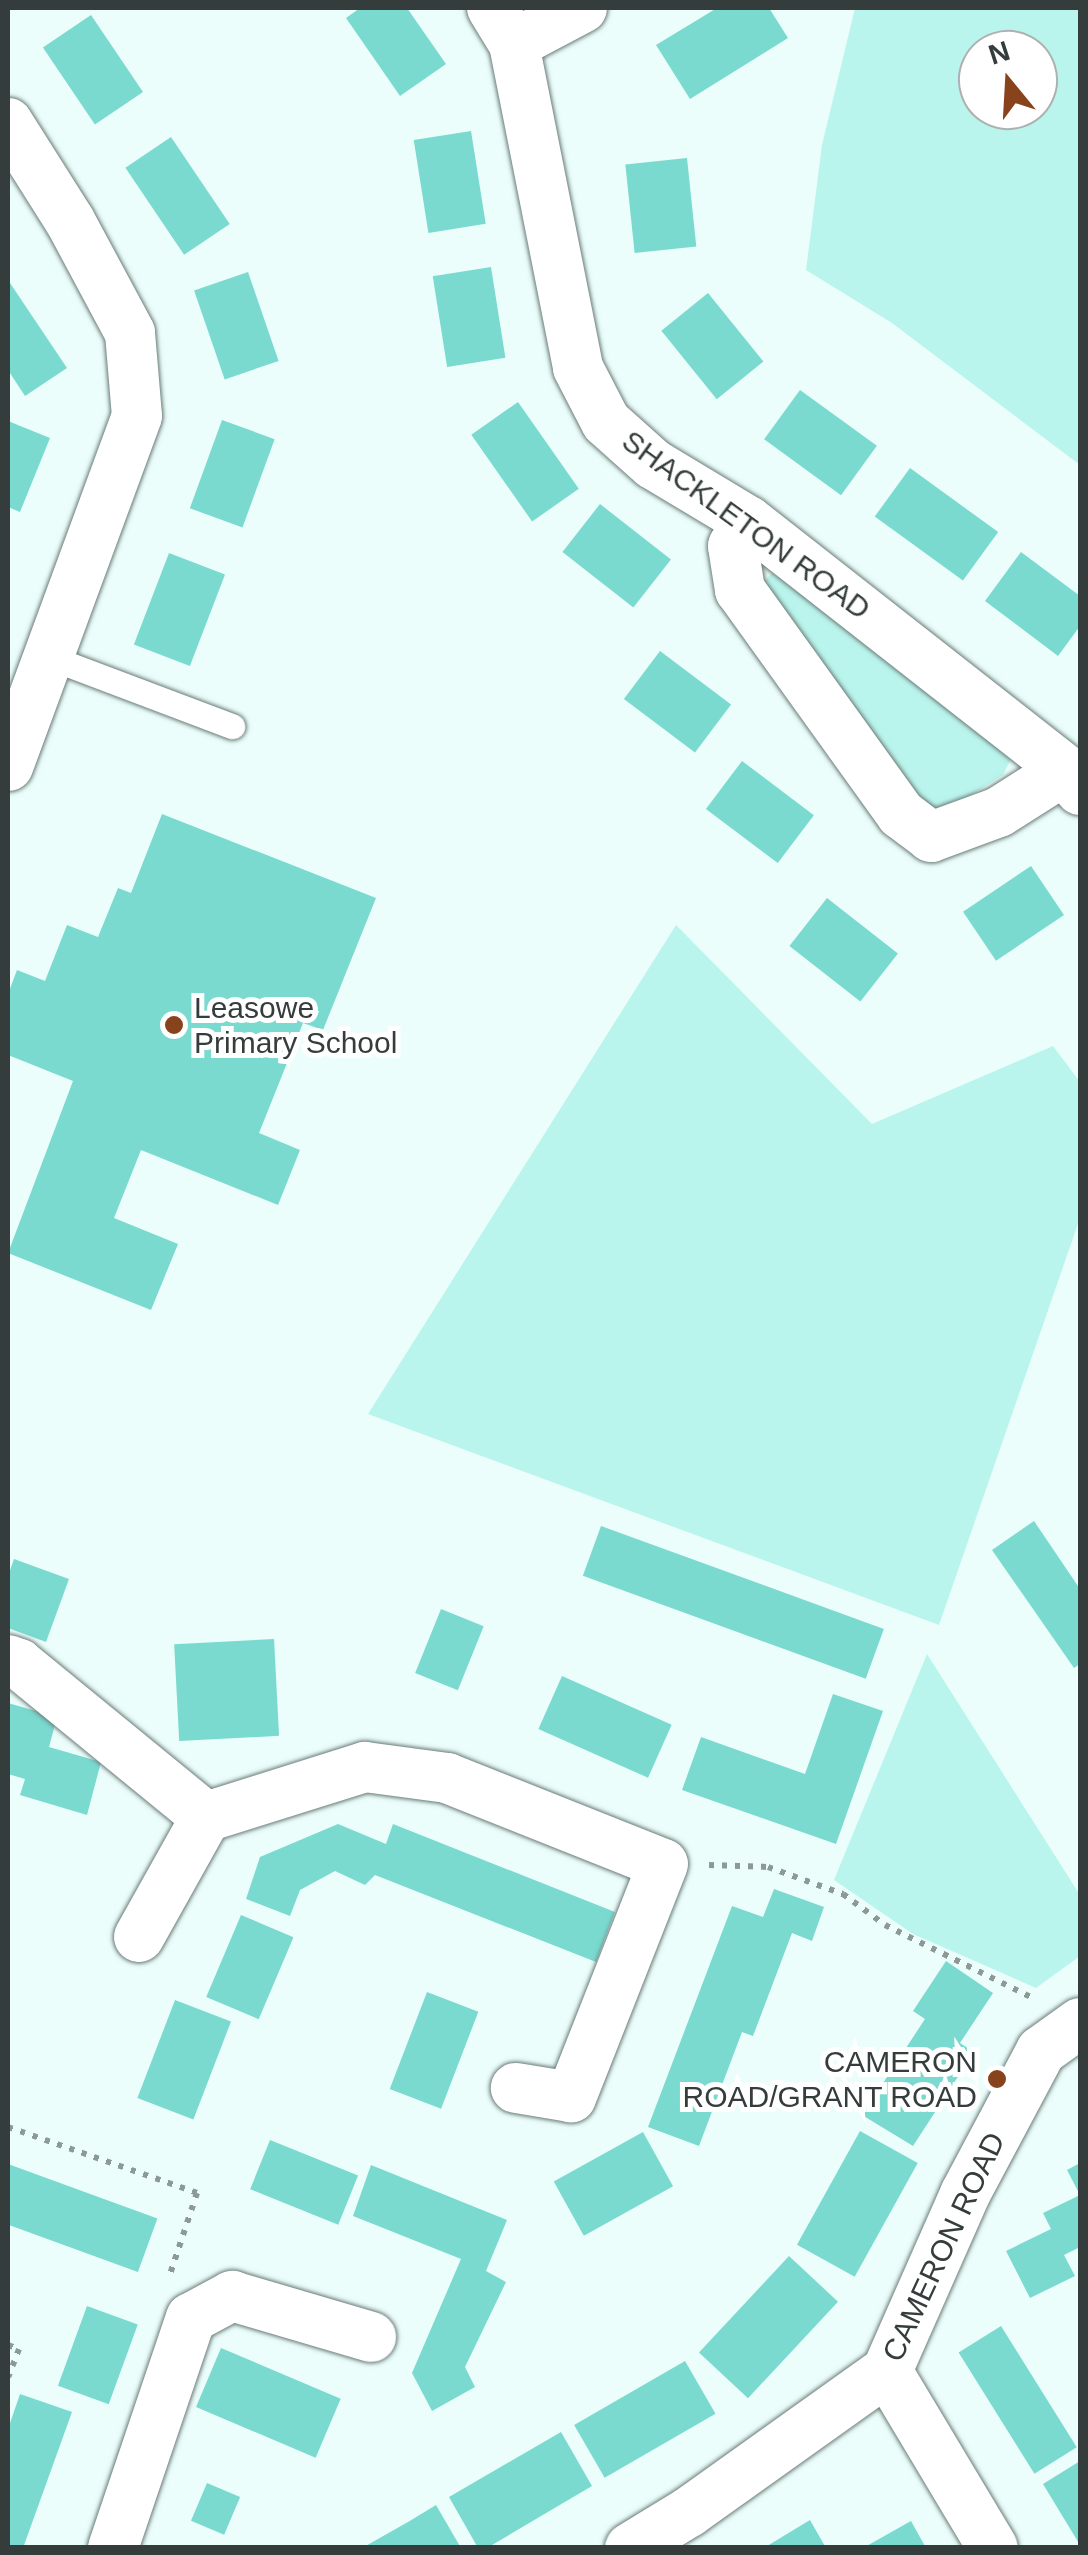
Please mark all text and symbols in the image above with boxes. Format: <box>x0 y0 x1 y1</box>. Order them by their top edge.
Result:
north arrow <box>958 30 1058 130</box>
text: N <box>985 35 1014 71</box>
street label: SHACKLETON ROAD <box>615 423 877 627</box>
place label: Leasowe Primary School <box>194 990 397 1060</box>
marker: Leasowe Primary School <box>163 1014 185 1036</box>
place label: CAMERON ROAD/GRANT ROAD <box>682 2044 977 2114</box>
marker: CAMERON ROAD/GRANT ROAD <box>986 2068 1008 2090</box>
street label: CAMERON ROAD <box>875 2127 1013 2367</box>

